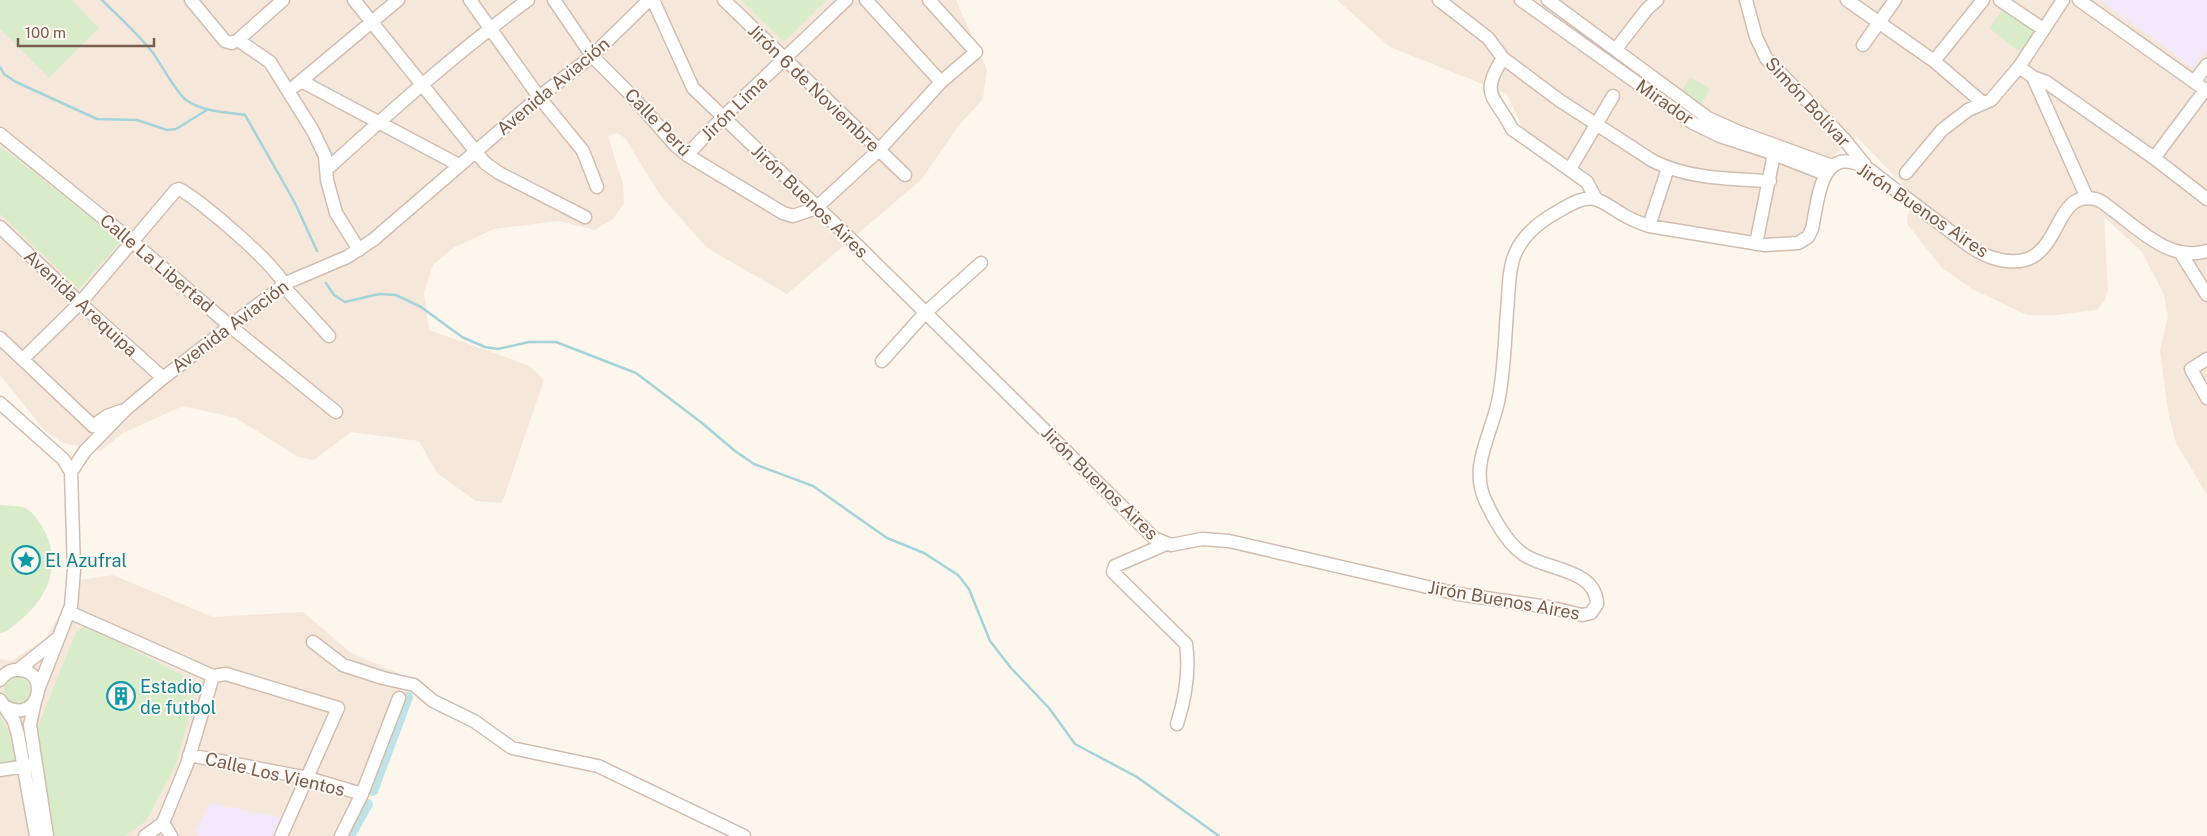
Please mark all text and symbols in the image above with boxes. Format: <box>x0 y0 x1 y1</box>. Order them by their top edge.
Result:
scale bar <box>18 15 154 47</box>
street label: Jirón 6 de Noviembre <box>744 20 884 156</box>
text: 100 m <box>25 24 66 41</box>
street label: Avenida Aviación <box>492 33 614 139</box>
street label: Simón Bolívar <box>1761 53 1855 151</box>
street label: Jirón Lima <box>697 71 771 145</box>
street label: Mirador <box>1632 75 1698 129</box>
street label: Calle Perú <box>621 84 695 160</box>
street label: Jirón Buenos Aires <box>747 140 873 262</box>
street label: Jirón Buenos Aires <box>1853 158 1993 262</box>
street label: Calle La Libertad <box>96 209 218 317</box>
street label: Avenida Arequipa <box>20 245 142 361</box>
street label: Avenida Aviación <box>168 275 292 377</box>
street label: Jirón Buenos Aires <box>1037 422 1163 544</box>
place icon: El Azufral <box>11 545 41 575</box>
place label: El Azufral <box>45 550 127 571</box>
street label: Jirón Buenos Aires <box>1427 576 1581 624</box>
place label: Estadio de futbol <box>140 676 216 718</box>
building icon: Estadio de futbol <box>106 681 136 711</box>
street label: Calle Los Vientos <box>203 748 347 800</box>

